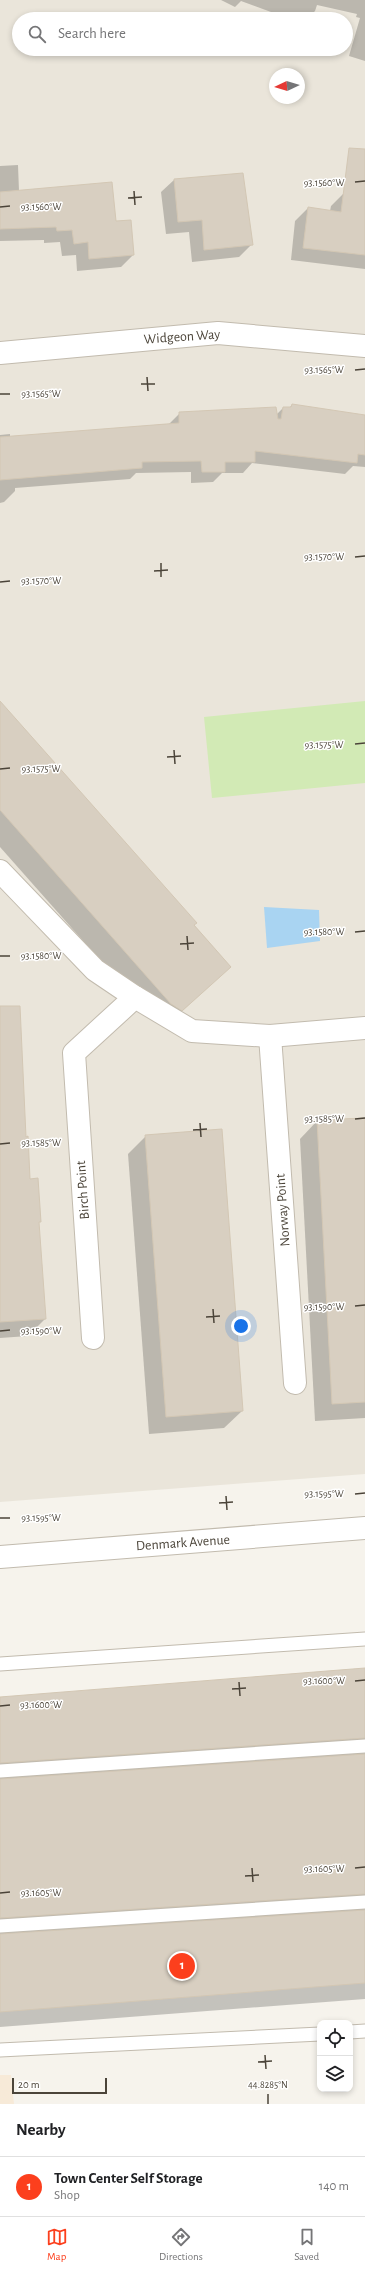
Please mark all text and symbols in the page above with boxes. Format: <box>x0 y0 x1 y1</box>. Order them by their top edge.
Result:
search box <box>12 12 353 56</box>
icon: search <box>26 23 48 45</box>
text: Search here <box>58 26 126 41</box>
north arrow <box>269 68 305 104</box>
text: 93.1560°W <box>304 178 344 188</box>
text: 93.1560°W <box>21 202 61 212</box>
street label: Widgeon Way <box>143 327 221 347</box>
text: 93.1565°W <box>304 365 344 375</box>
text: 93.1565°W <box>21 389 61 399</box>
text: 93.1570°W <box>304 552 344 562</box>
text: 93.1570°W <box>21 576 61 586</box>
text: 93.1575°W <box>304 740 344 750</box>
text: 93.1575°W <box>21 764 61 774</box>
text: 93.1580°W <box>304 927 344 937</box>
text: 93.1580°W <box>21 951 61 961</box>
text: 93.1585°W <box>304 1114 344 1124</box>
text: 93.1585°W <box>21 1138 61 1148</box>
street label: Birch Point <box>74 1160 92 1220</box>
street label: Norway Point <box>273 1173 293 1247</box>
text: 93.1590°W <box>304 1302 344 1312</box>
your location <box>231 1316 251 1336</box>
text: 93.1590°W <box>21 1326 61 1336</box>
text: 93.1595°W <box>304 1489 344 1499</box>
text: 93.1595°W <box>21 1513 61 1523</box>
street label: Denmark Avenue <box>136 1533 230 1553</box>
text: 93.1600°W <box>303 1676 345 1686</box>
text: 93.1600°W <box>20 1700 62 1710</box>
text: 93.1605°W <box>304 1864 344 1874</box>
text: 93.1605°W <box>21 1888 61 1898</box>
pin: 1 <box>169 1951 195 1981</box>
map controls <box>317 2020 353 2092</box>
button: locate <box>317 2020 353 2056</box>
button: layers <box>317 2056 353 2092</box>
scale bar <box>12 2076 107 2095</box>
text: 20 m <box>18 2079 39 2090</box>
text: 44.8285°N <box>248 2080 288 2090</box>
text: Nearby <box>16 2121 66 2138</box>
text: Town Center Self Storage <box>54 2171 203 2186</box>
text: 1 <box>27 2180 31 2193</box>
text: 140 m <box>319 2180 349 2193</box>
text: Shop <box>54 2189 80 2202</box>
tab: Map <box>46 2226 68 2263</box>
tab: Directions <box>159 2226 203 2263</box>
tab: Saved <box>294 2226 319 2263</box>

